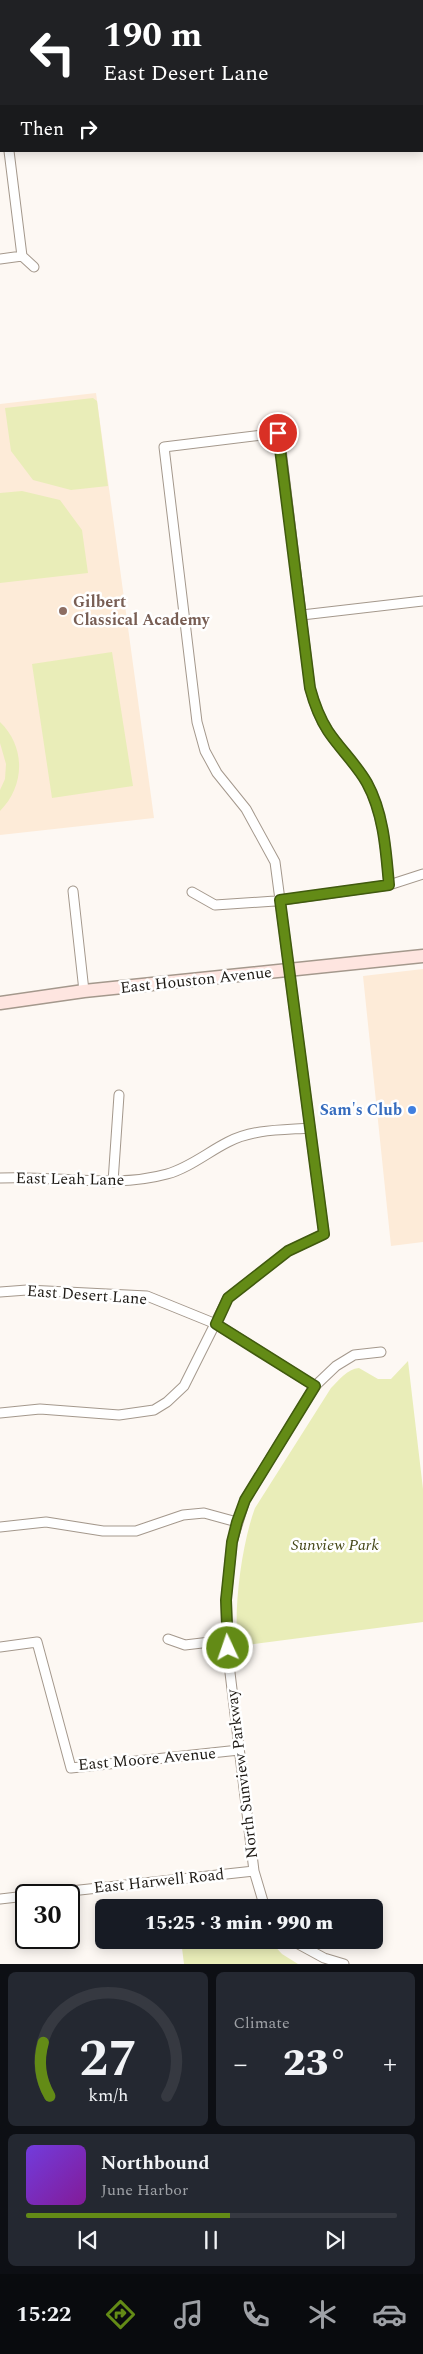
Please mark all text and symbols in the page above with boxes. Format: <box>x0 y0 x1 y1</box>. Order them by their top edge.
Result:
text: 190 m <box>103 9 202 62</box>
icon: left <box>20 20 85 85</box>
text: East Desert Lane <box>103 57 269 90</box>
text: Then <box>20 115 64 144</box>
icon: right <box>74 115 102 143</box>
pin <box>257 412 299 454</box>
icon: arrive <box>264 419 292 447</box>
place label: Gilbert Classical Academy <box>73 590 211 632</box>
marker: Gilbert Classical Academy <box>57 605 69 617</box>
street label: East Houston Avenue <box>119 960 273 1000</box>
place label: Sam's Club <box>320 1098 402 1122</box>
marker: Sam's Club <box>406 1104 418 1116</box>
street label: East Leah Lane <box>15 1166 125 1192</box>
street label: East Desert Lane <box>26 1279 148 1311</box>
park label: Sunview Park <box>291 1533 379 1557</box>
position arrow <box>201 1621 253 1673</box>
street label: North Sunview Parkway <box>220 1687 264 1860</box>
street label: East Moore Avenue <box>77 1741 217 1777</box>
street label: East Harwell Road <box>93 1862 225 1900</box>
speed limit sign: 30 <box>15 1884 80 1949</box>
text: 15:25 · 3 min · 990 m <box>145 1909 333 1938</box>
text: Climate <box>234 2011 290 2035</box>
text: 27 <box>79 2020 137 2099</box>
text: 23° <box>283 2035 348 2093</box>
text: − <box>234 2043 248 2086</box>
text: + <box>383 2043 397 2086</box>
text: km/h <box>88 2082 128 2109</box>
text: Northbound <box>101 2149 210 2178</box>
text: June Harbor <box>101 2178 188 2202</box>
icon: previous <box>74 2226 102 2254</box>
icon: pause <box>197 2226 225 2254</box>
icon: next <box>321 2226 349 2254</box>
icon: directions <box>103 2297 138 2332</box>
icon: music <box>171 2297 206 2332</box>
icon: phone <box>238 2297 273 2332</box>
icon: climate <box>305 2297 340 2332</box>
icon: car <box>372 2297 407 2332</box>
text: 15:22 <box>16 2298 71 2331</box>

